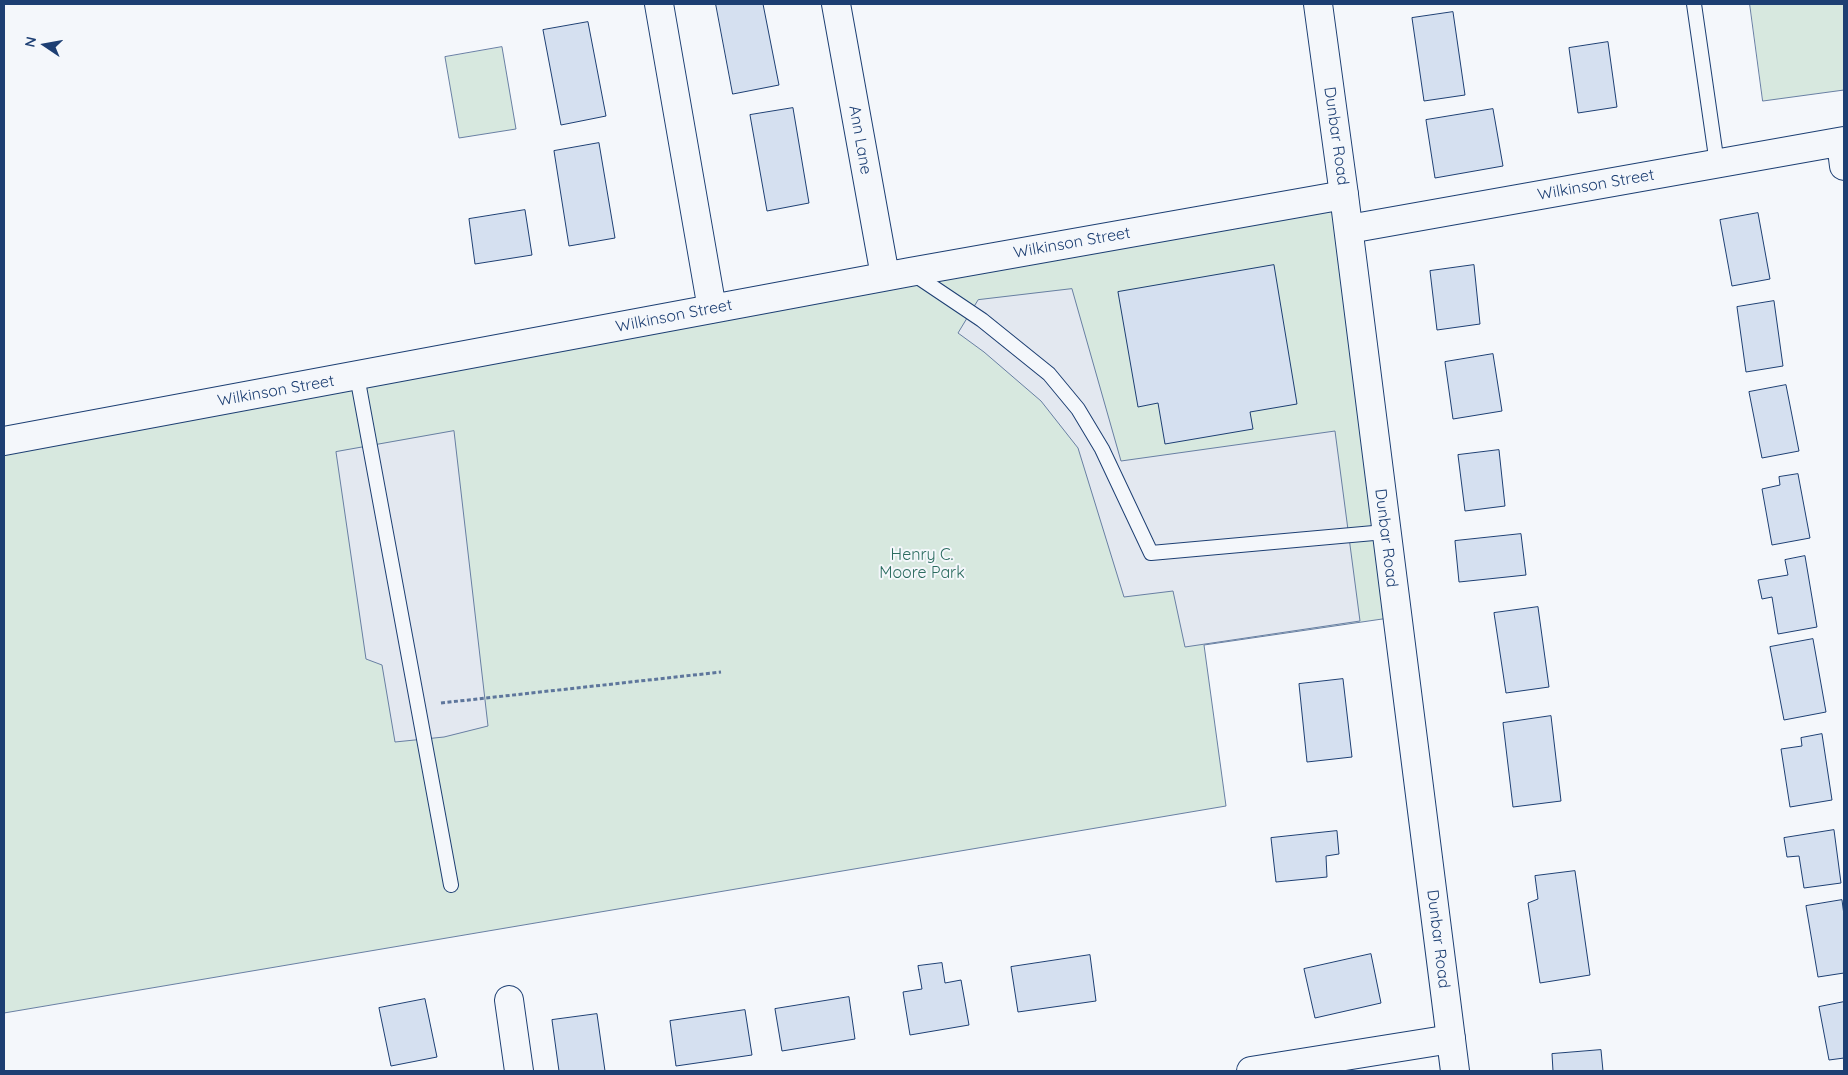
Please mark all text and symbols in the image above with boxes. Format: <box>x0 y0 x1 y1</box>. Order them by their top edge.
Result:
north arrow <box>20 20 70 70</box>
text: N <box>20 35 40 49</box>
street label: Dunbar Road <box>1320 85 1352 187</box>
street label: Ann Lane <box>844 104 876 176</box>
street label: Wilkinson Street <box>1536 165 1656 205</box>
street label: Wilkinson Street <box>1012 223 1132 263</box>
street label: Wilkinson Street <box>614 295 734 337</box>
street label: Wilkinson Street <box>216 371 336 411</box>
street label: Dunbar Road <box>1370 487 1402 589</box>
park label: Henry C. Moore Park <box>879 545 965 583</box>
street label: Dunbar Road <box>1422 888 1454 990</box>

